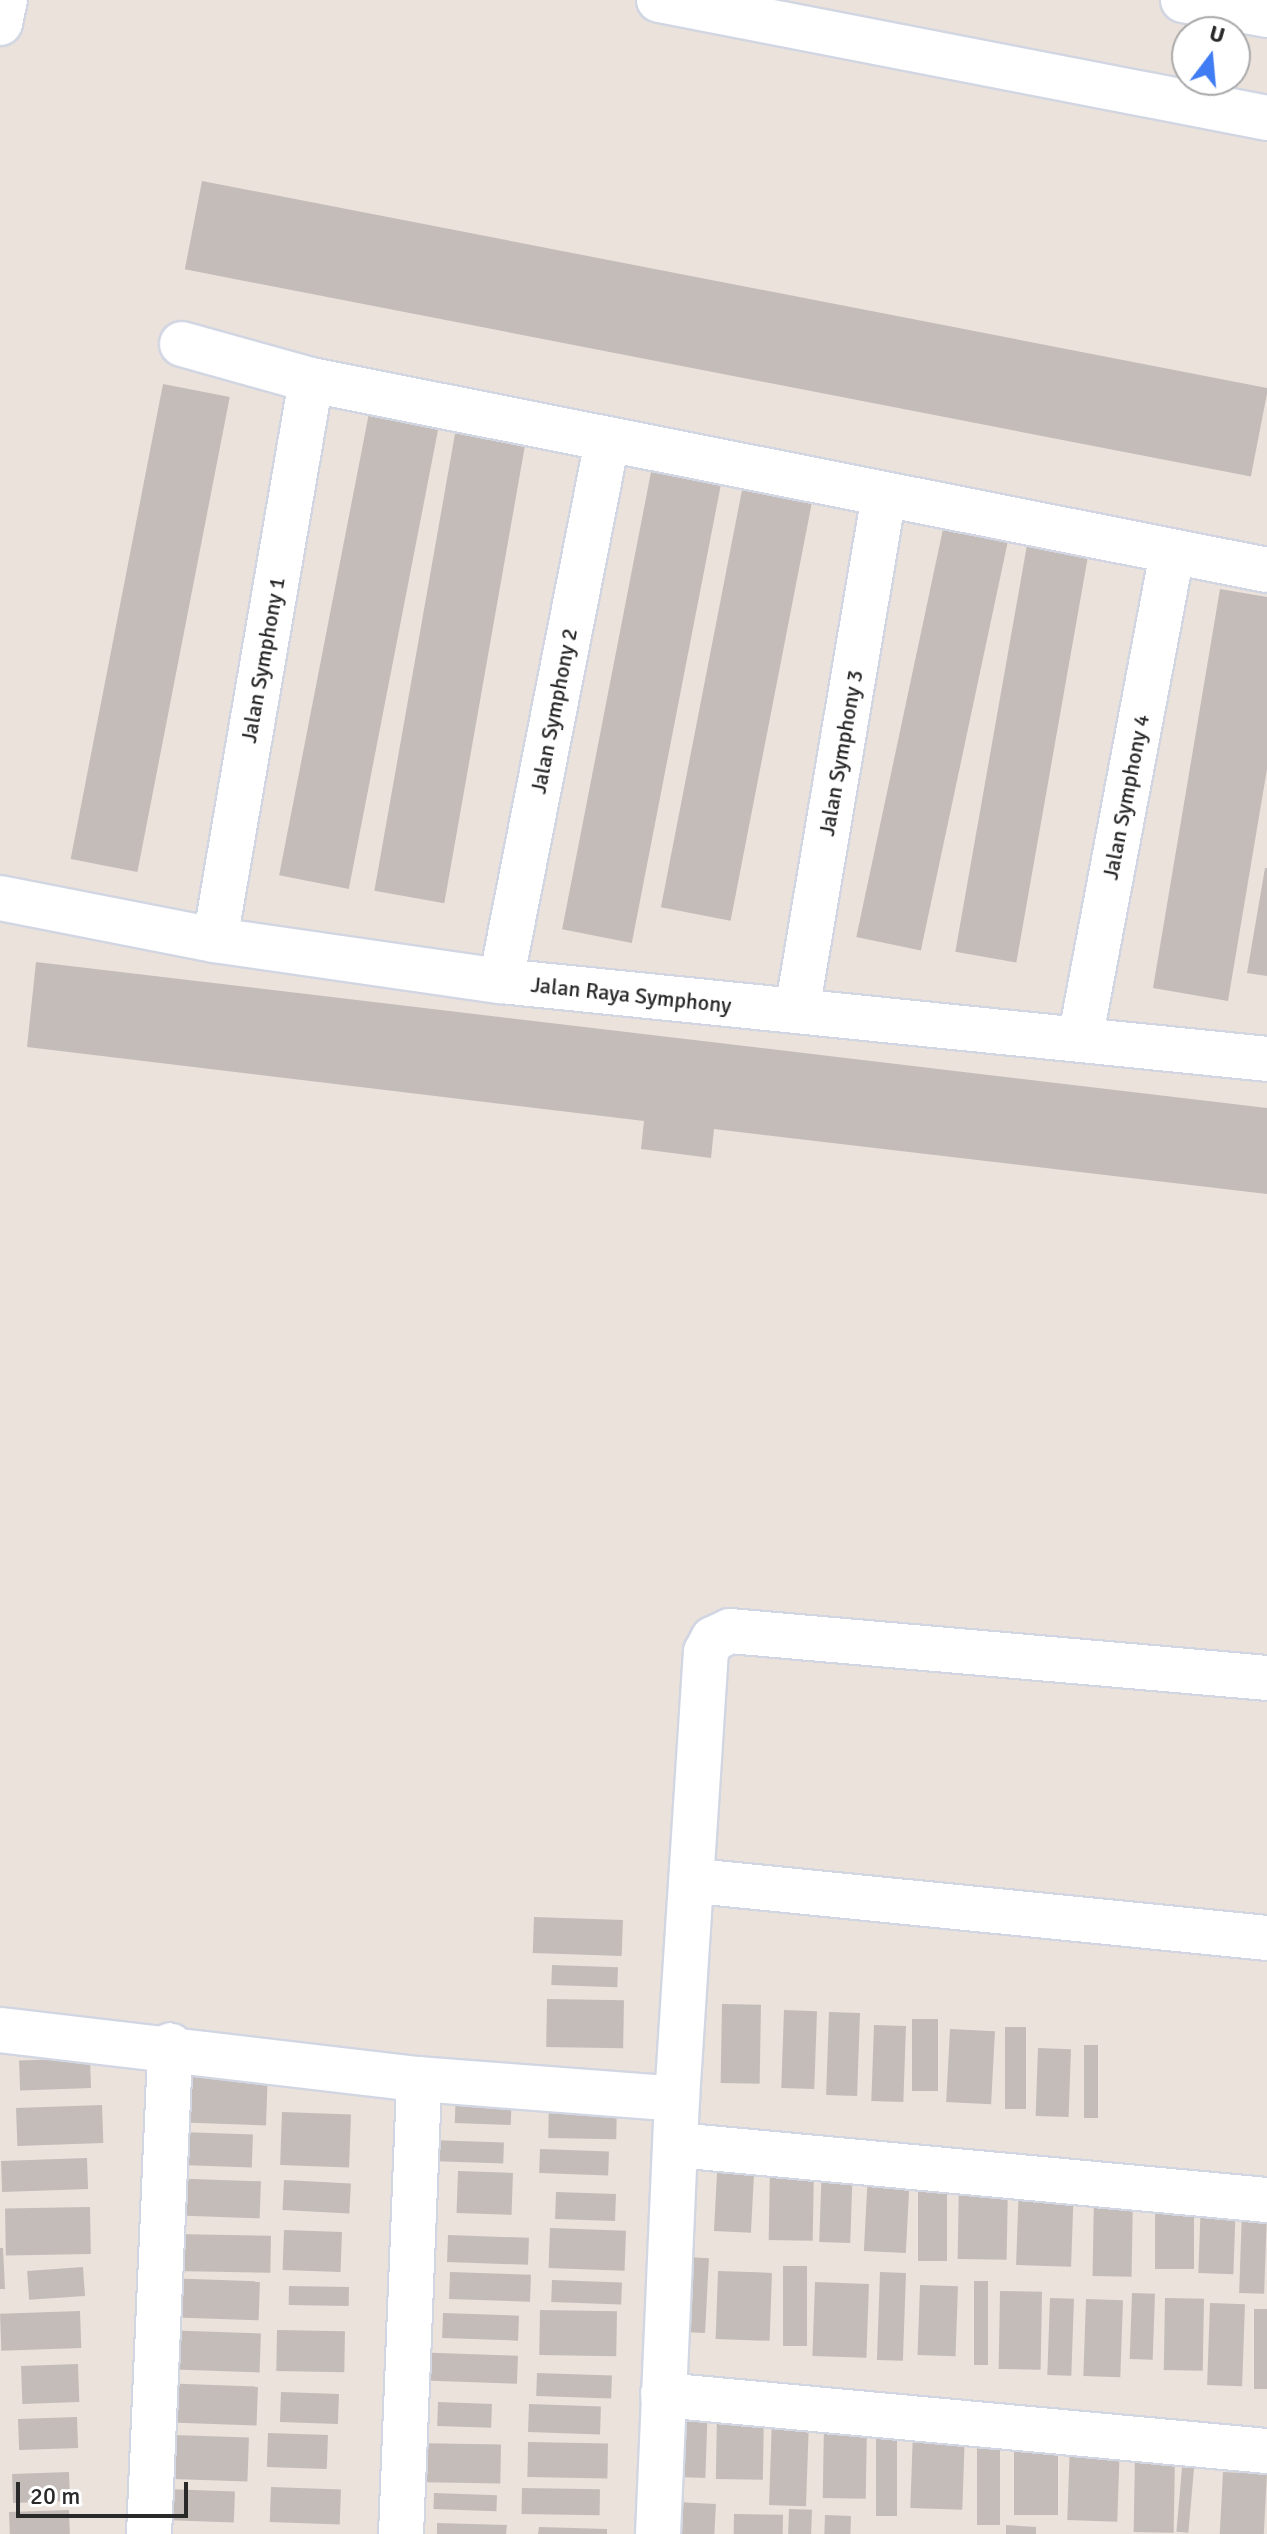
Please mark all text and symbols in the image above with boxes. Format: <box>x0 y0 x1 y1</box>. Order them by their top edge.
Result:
north arrow <box>1171 16 1251 96</box>
text: U <box>1206 19 1228 49</box>
street label: Jalan Symphony 1 <box>235 575 291 745</box>
street label: Jalan Symphony 2 <box>525 626 583 796</box>
street label: Jalan Symphony 3 <box>813 668 869 838</box>
street label: Jalan Symphony 4 <box>1097 712 1155 882</box>
street label: Jalan Raya Symphony <box>529 971 733 1019</box>
scale bar <box>20 2466 192 2516</box>
text: 20 m <box>30 2481 80 2511</box>

